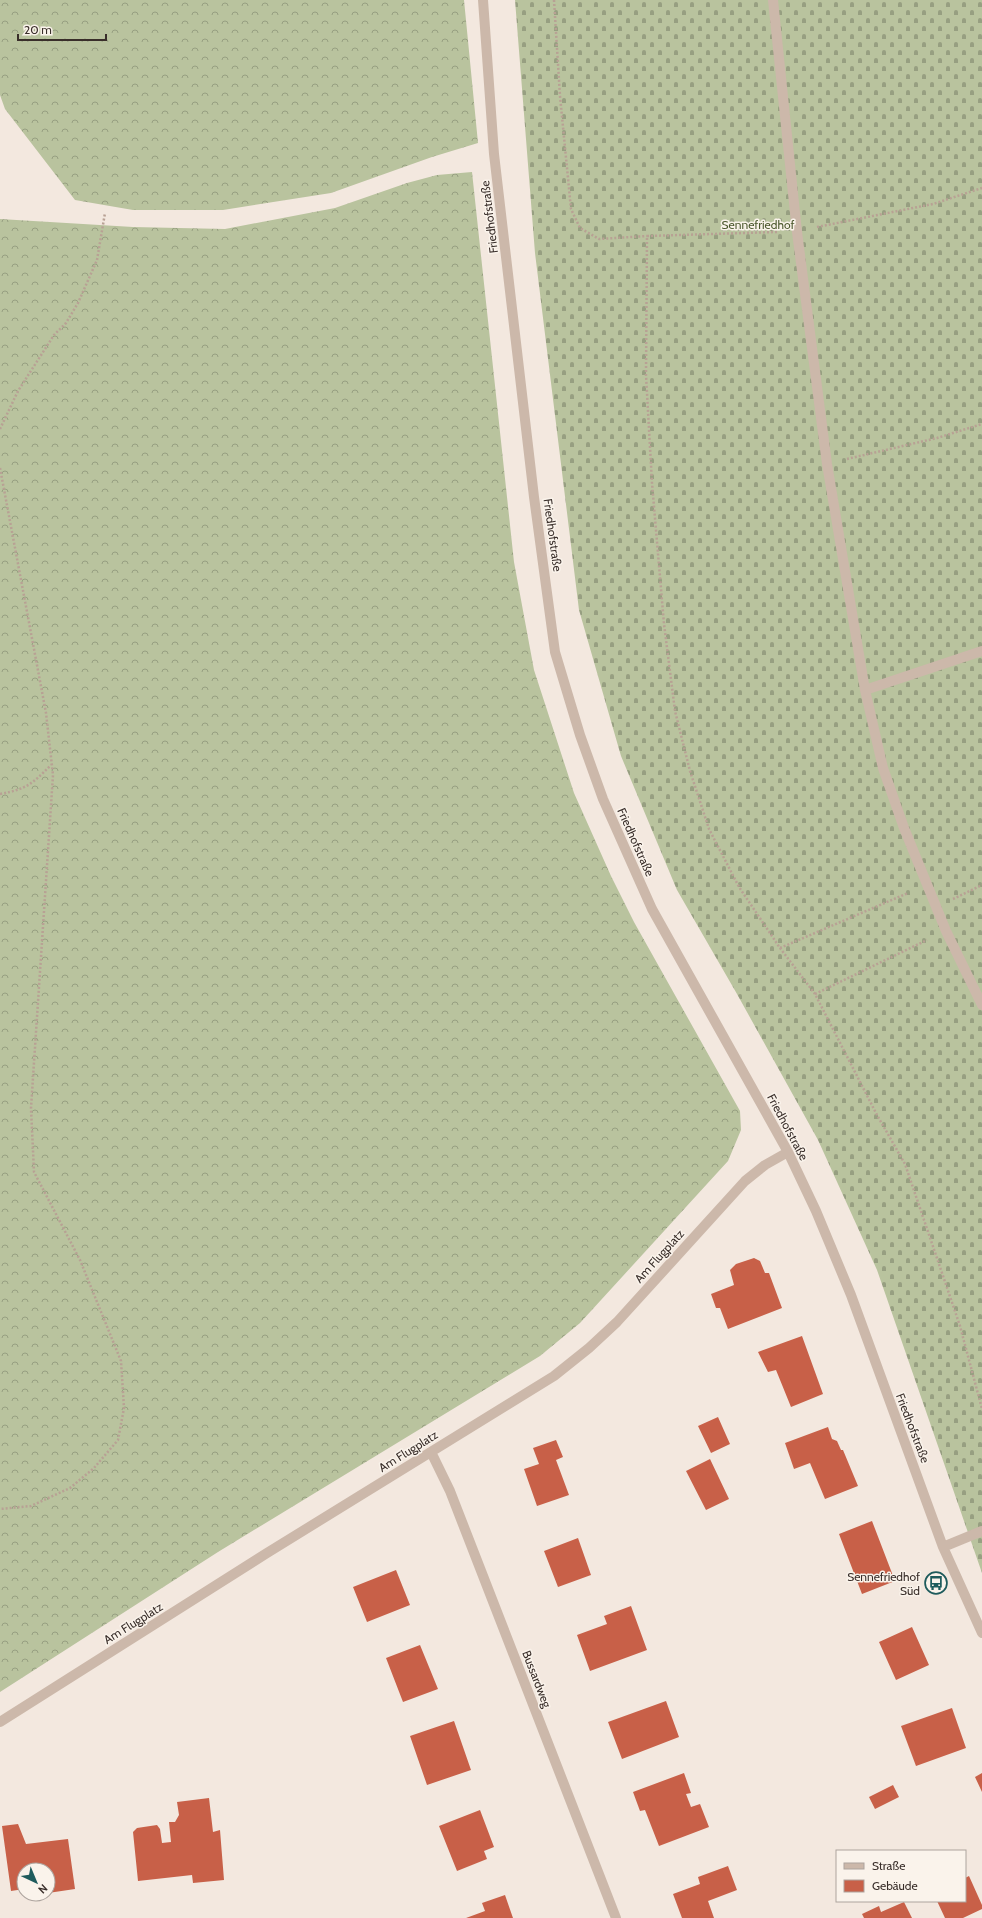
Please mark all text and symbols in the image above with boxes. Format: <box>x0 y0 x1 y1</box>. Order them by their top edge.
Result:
scale bar <box>18 16 106 42</box>
text: 20 m <box>24 22 52 37</box>
street label: Friedhofstraße <box>477 180 501 254</box>
park label: Sennefriedhof <box>722 217 794 232</box>
street label: Friedhofstraße <box>540 498 566 572</box>
street label: Friedhofstraße <box>614 805 658 879</box>
street label: Friedhofstraße <box>764 1091 812 1163</box>
street label: Am Flugplatz <box>631 1226 687 1286</box>
street label: Friedhofstraße <box>893 1391 933 1465</box>
street label: Am Flugplatz <box>376 1427 441 1475</box>
place label: Sennefriedhof Süd <box>847 1569 920 1598</box>
bus stop icon: Sennefriedhof Süd <box>923 1570 949 1596</box>
street label: Am Flugplatz <box>101 1599 166 1647</box>
street label: Bussardweg <box>519 1648 555 1711</box>
legend <box>836 1850 966 1902</box>
text: Straße <box>872 1858 905 1873</box>
north arrow <box>16 1862 56 1902</box>
text: Gebäude <box>872 1878 918 1893</box>
text: N <box>35 1881 51 1897</box>

